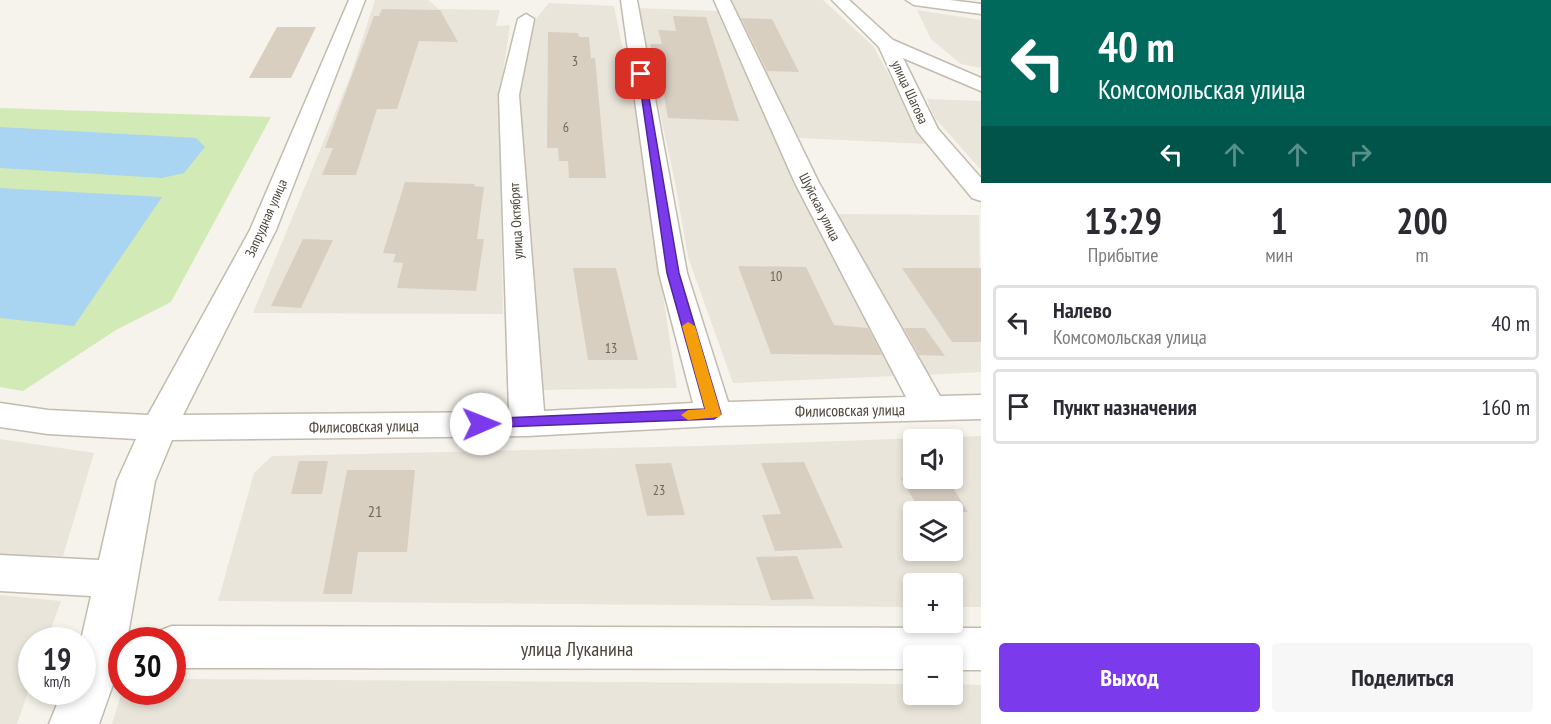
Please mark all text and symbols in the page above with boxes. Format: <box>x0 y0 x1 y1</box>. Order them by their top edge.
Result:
text: 40 m <box>1098 19 1175 74</box>
icon: left <box>999 24 1077 102</box>
pin <box>615 48 666 99</box>
house number: 3 <box>572 52 578 70</box>
icon: arrive <box>624 57 657 90</box>
street label: улица Шагова <box>887 57 933 127</box>
text: Комсомольская улица <box>1098 72 1306 106</box>
house number: 6 <box>563 118 569 136</box>
icon: left <box>1155 138 1188 171</box>
icon: ahead <box>1218 138 1251 171</box>
icon: ahead <box>1281 138 1314 171</box>
icon: right <box>1344 138 1377 171</box>
street label: Шуйская улица <box>795 170 845 244</box>
street label: Запрудная улица <box>241 176 291 260</box>
street label: улица Октябрят <box>505 182 527 260</box>
text: 13:29 <box>1084 197 1162 244</box>
text: 1 <box>1271 197 1288 244</box>
text: 200 <box>1396 197 1448 244</box>
text: Прибытие <box>1088 242 1159 268</box>
text: мин <box>1265 242 1293 268</box>
text: m <box>1416 242 1429 268</box>
house number: 10 <box>770 267 782 285</box>
text: Налево <box>1053 296 1112 324</box>
icon: left <box>1002 306 1035 339</box>
text: 40 m <box>1491 309 1530 337</box>
text: Комсомольская улица <box>1053 324 1207 350</box>
house number: 13 <box>605 339 617 357</box>
icon: arrive <box>1002 390 1035 423</box>
position arrow <box>449 392 513 456</box>
text: Пункт назначения <box>1053 393 1197 421</box>
text: 160 m <box>1481 393 1530 421</box>
street label: Филисовская улица <box>795 399 905 421</box>
street label: Филисовская улица <box>309 415 419 437</box>
map controls <box>903 429 963 705</box>
button: sound <box>903 429 963 489</box>
house number: 23 <box>653 481 665 499</box>
house number: 21 <box>368 501 382 521</box>
button: layers <box>903 501 963 561</box>
button: + <box>903 573 963 633</box>
speed limit sign: 30 <box>108 627 186 705</box>
street label: улица Луканина <box>521 636 633 662</box>
text: 19 <box>43 639 71 678</box>
button: Выход <box>999 643 1260 712</box>
button: Поделиться <box>1272 643 1533 712</box>
button: − <box>903 645 963 705</box>
text: km/h <box>44 672 70 691</box>

